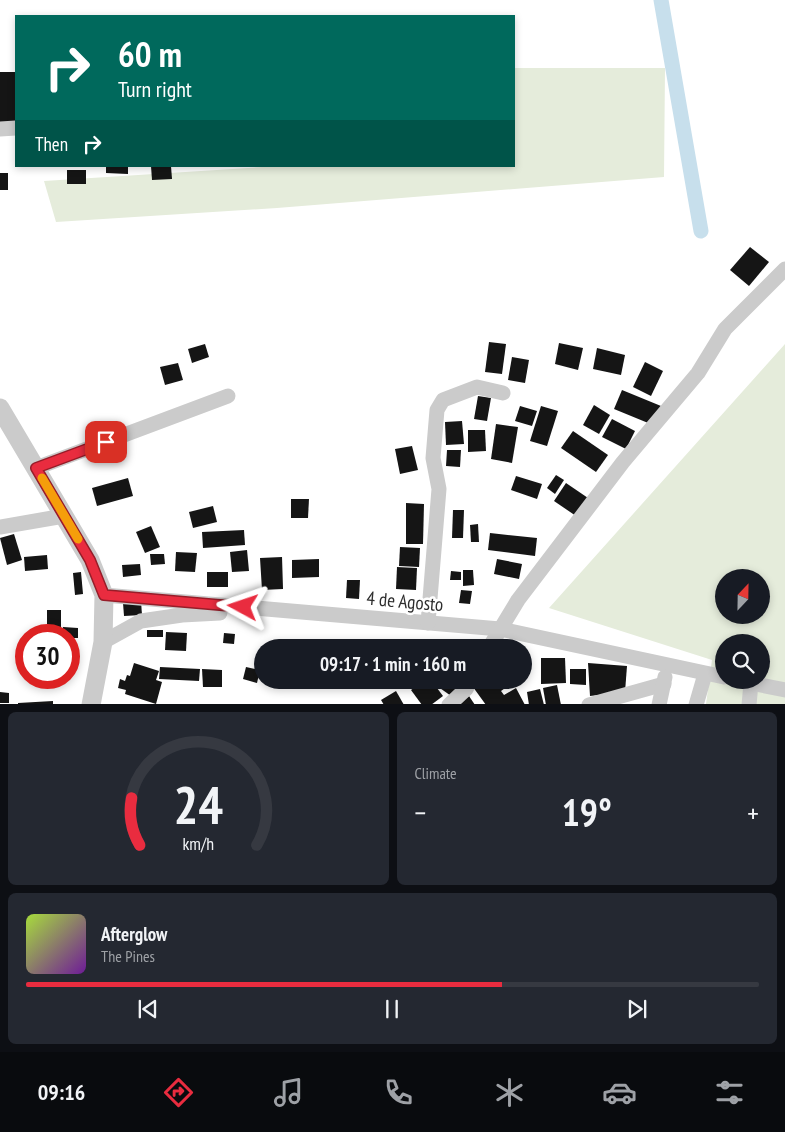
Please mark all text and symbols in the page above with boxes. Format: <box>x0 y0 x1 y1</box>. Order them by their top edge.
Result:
text: 60 m <box>118 31 182 77</box>
icon: right <box>35 35 100 100</box>
text: Turn right <box>118 75 192 103</box>
icon: right <box>78 130 106 158</box>
text: Then <box>35 132 68 156</box>
pin <box>85 421 127 463</box>
icon: arrive <box>92 428 120 456</box>
north arrow <box>715 569 770 624</box>
map controls <box>715 569 770 689</box>
position arrow <box>216 580 268 632</box>
street label: 4 de Agosto <box>366 586 444 616</box>
speed limit sign: 30 <box>15 624 80 689</box>
button: search <box>715 634 770 689</box>
text: 09:17 · 1 min · 160 m <box>320 652 466 676</box>
text: Climate <box>415 763 457 783</box>
text: 24 <box>173 771 223 838</box>
text: 19° <box>562 787 612 836</box>
text: − <box>415 794 426 831</box>
text: + <box>747 794 759 831</box>
text: km/h <box>182 832 214 855</box>
text: Afterglow <box>101 922 167 946</box>
text: The Pines <box>101 946 155 966</box>
icon: previous <box>134 995 162 1023</box>
icon: pause <box>378 995 406 1023</box>
icon: next <box>623 995 651 1023</box>
icon: directions <box>161 1075 196 1110</box>
icon: music <box>271 1075 306 1110</box>
icon: phone <box>381 1075 416 1110</box>
icon: climate <box>492 1075 527 1110</box>
icon: car <box>602 1075 637 1110</box>
icon: filters <box>712 1075 747 1110</box>
text: 09:16 <box>38 1078 85 1106</box>

